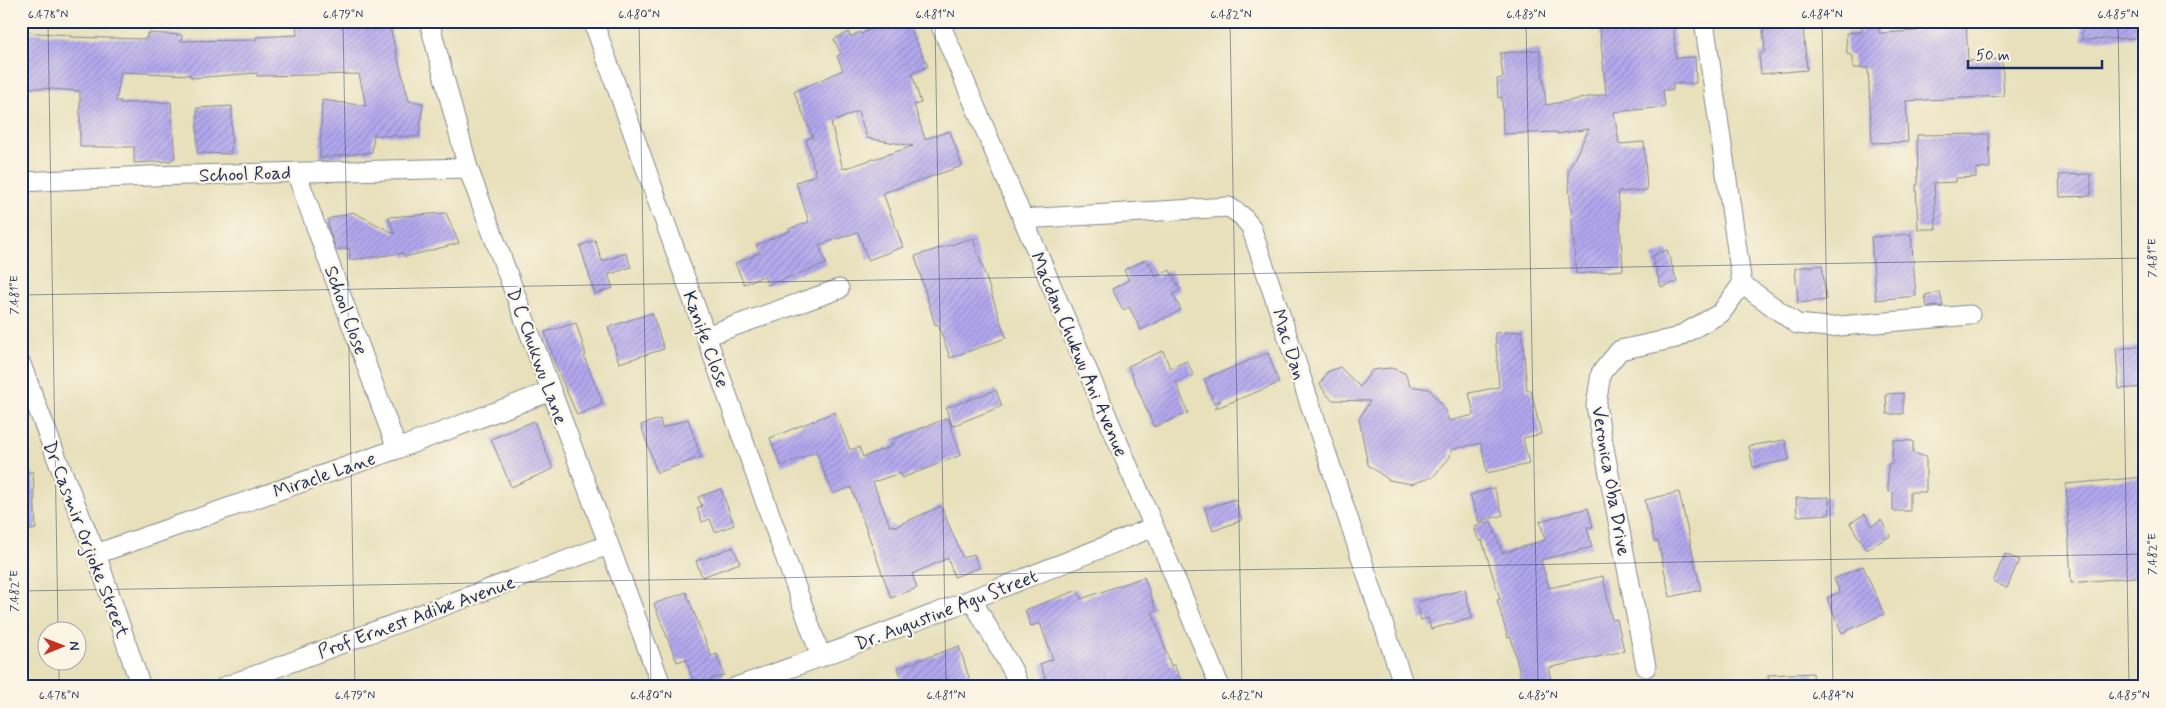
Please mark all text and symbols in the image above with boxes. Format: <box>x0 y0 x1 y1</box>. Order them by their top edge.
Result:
text: 6.478°N <box>28 7 68 23</box>
text: 6.479°N <box>323 7 363 23</box>
text: 6.480°N <box>618 7 660 23</box>
text: 6.481°N <box>915 7 955 23</box>
text: 6.482°N <box>1210 7 1252 23</box>
text: 6.483°N <box>1506 7 1546 23</box>
text: 6.484°N <box>1801 7 1843 23</box>
text: 6.485°N <box>2097 7 2139 23</box>
scale bar <box>1968 38 2102 70</box>
text: 50 m <box>1976 46 2010 66</box>
street label: School Road <box>199 160 291 189</box>
text: 7.481°E <box>2145 238 2161 278</box>
street label: Macdan Chukwu Ani Avenue <box>1024 248 1133 461</box>
street label: School Close <box>318 262 373 359</box>
text: 7.481°E <box>7 275 23 315</box>
street label: D C Chukwu Lane <box>500 285 573 428</box>
street label: Kanife Close <box>676 287 735 392</box>
street label: Mac Dan <box>1265 306 1312 383</box>
street label: Veronica Oba Drive <box>1585 404 1636 558</box>
street label: Dr Casmir Orjioke Street <box>36 437 135 642</box>
street label: Miracle Lane <box>270 446 379 505</box>
text: 7.482°E <box>2145 533 2161 575</box>
street label: Dr. Augustine Agu Street <box>852 564 1042 658</box>
text: 7.482°E <box>7 570 23 612</box>
street label: Prof Ernest Adibe Avenue <box>314 570 519 665</box>
north arrow <box>38 620 88 670</box>
text: N <box>65 641 83 651</box>
text: 6.478°N <box>39 688 79 704</box>
text: 6.479°N <box>335 688 375 704</box>
text: 6.480°N <box>630 688 672 704</box>
text: 6.481°N <box>926 688 966 704</box>
text: 6.482°N <box>1221 688 1263 704</box>
text: 6.483°N <box>1518 688 1558 704</box>
text: 6.484°N <box>1812 688 1854 704</box>
text: 6.485°N <box>2108 688 2150 704</box>

